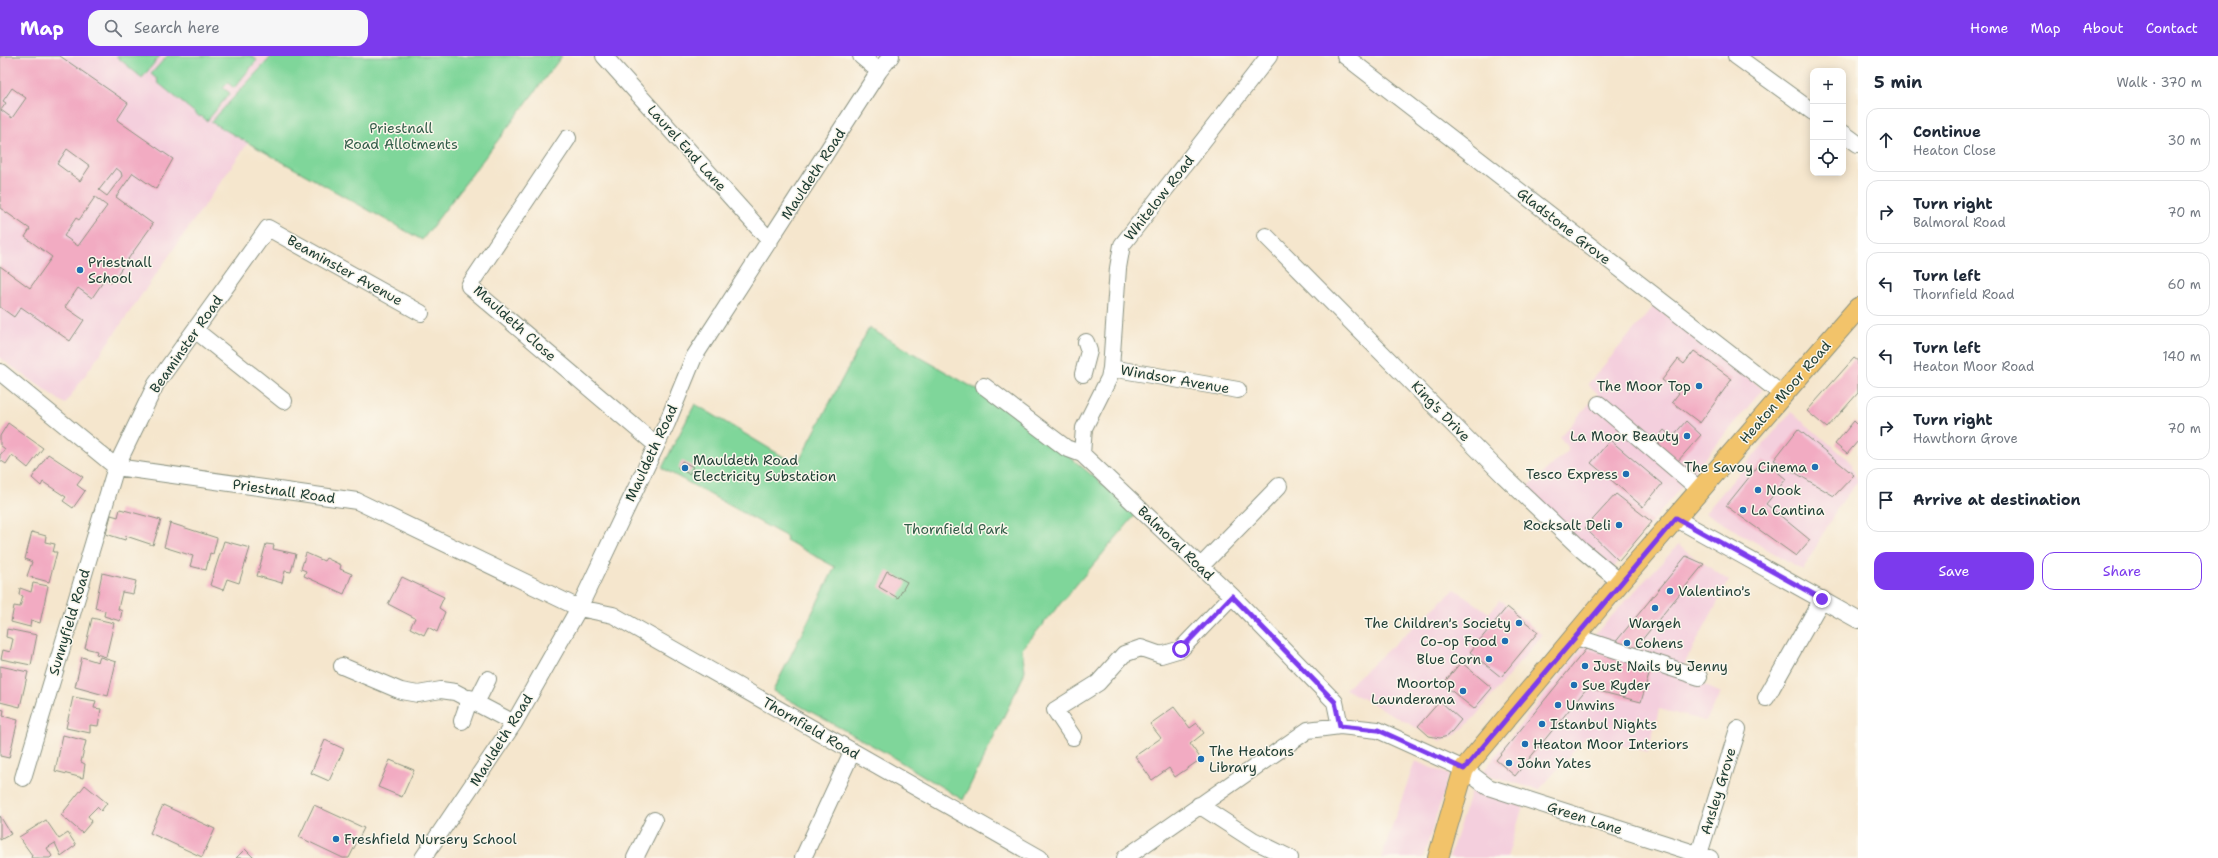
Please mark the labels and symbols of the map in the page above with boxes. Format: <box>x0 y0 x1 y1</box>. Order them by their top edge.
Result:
street label: Laurel End Lane <box>644 101 731 195</box>
park label: Priestnall Road Allotments <box>344 119 458 153</box>
street label: Mauldeth Road <box>777 125 849 223</box>
street label: Whitelow Road <box>1120 152 1198 244</box>
street label: Gladstone Grove <box>1513 184 1615 268</box>
street label: Beaminster Avenue <box>284 231 406 309</box>
place label: Priestnall School <box>88 253 152 287</box>
marker: Priestnall School <box>75 265 85 275</box>
street label: Mauldeth Close <box>470 281 560 365</box>
street label: Beaminster Road <box>146 291 227 396</box>
street label: Heaton Moor Road <box>1735 337 1835 447</box>
street label: Windsor Avenue <box>1119 361 1231 397</box>
street label: King's Drive <box>1408 377 1474 445</box>
place label: The Moor Top <box>1597 377 1691 395</box>
marker: The Moor Top <box>1694 381 1704 391</box>
street label: Mauldeth Road <box>621 401 681 504</box>
place label: La Moor Beauty <box>1570 427 1679 445</box>
marker: La Moor Beauty <box>1682 431 1692 441</box>
place label: Mauldeth Road Electricity Substation <box>693 451 837 485</box>
place label: The Savoy Cinema <box>1684 458 1807 476</box>
marker: The Savoy Cinema <box>1810 462 1820 472</box>
marker: Mauldeth Road Electricity Substation <box>680 463 690 473</box>
place label: Tesco Express <box>1526 465 1618 483</box>
marker: Tesco Express <box>1621 469 1631 479</box>
street label: Priestnall Road <box>231 475 337 507</box>
place label: Nook <box>1766 481 1801 499</box>
marker: Nook <box>1753 485 1763 495</box>
place label: La Cantina <box>1751 501 1825 519</box>
street label: Balmoral Road <box>1134 502 1218 584</box>
marker: La Cantina <box>1738 505 1748 515</box>
place label: Rocksalt Deli <box>1523 516 1611 534</box>
park label: Thornfield Park <box>904 520 1008 538</box>
marker: Rocksalt Deli <box>1614 520 1624 530</box>
street label: Sunnyfield Road <box>44 567 94 677</box>
place label: Valentino's <box>1678 582 1751 600</box>
marker: Valentino's <box>1665 586 1675 596</box>
route end <box>1813 590 1831 608</box>
marker: Wargeh <box>1650 603 1660 613</box>
place label: The Children's Society <box>1364 614 1511 632</box>
place label: Wargeh <box>1629 614 1681 632</box>
marker: The Children's Society <box>1514 618 1524 628</box>
place label: Co-op Food <box>1420 632 1497 650</box>
place label: Cohens <box>1635 634 1683 652</box>
marker: Co-op Food <box>1500 636 1510 646</box>
marker: Cohens <box>1622 638 1632 648</box>
route start <box>1172 640 1190 658</box>
place label: Blue Corn <box>1417 650 1481 668</box>
marker: Blue Corn <box>1484 654 1494 664</box>
place label: Just Nails by Jenny <box>1593 657 1728 675</box>
marker: Just Nails by Jenny <box>1580 661 1590 671</box>
place label: Moortop Launderama <box>1371 674 1455 708</box>
place label: Sue Ryder <box>1582 676 1651 694</box>
marker: Sue Ryder <box>1569 680 1579 690</box>
marker: Moortop Launderama <box>1458 686 1468 696</box>
street label: Mauldeth Road <box>465 691 537 789</box>
street label: Thornfield Road <box>759 693 863 763</box>
place label: Unwins <box>1566 696 1615 714</box>
marker: Unwins <box>1553 700 1563 710</box>
place label: Istanbul Nights <box>1550 715 1657 733</box>
marker: Istanbul Nights <box>1537 719 1547 729</box>
place label: Heaton Moor Interiors <box>1533 735 1689 753</box>
marker: Heaton Moor Interiors <box>1520 739 1530 749</box>
place label: The Heatons Library <box>1209 742 1294 776</box>
street label: Ansley Grove <box>1696 745 1740 837</box>
marker: The Heatons Library <box>1196 754 1206 764</box>
place label: John Yates <box>1517 754 1591 772</box>
marker: John Yates <box>1504 758 1514 768</box>
street label: Green Lane <box>1545 797 1625 839</box>
place label: Freshfield Nursery School <box>344 830 518 848</box>
marker: Freshfield Nursery School <box>331 834 341 844</box>

